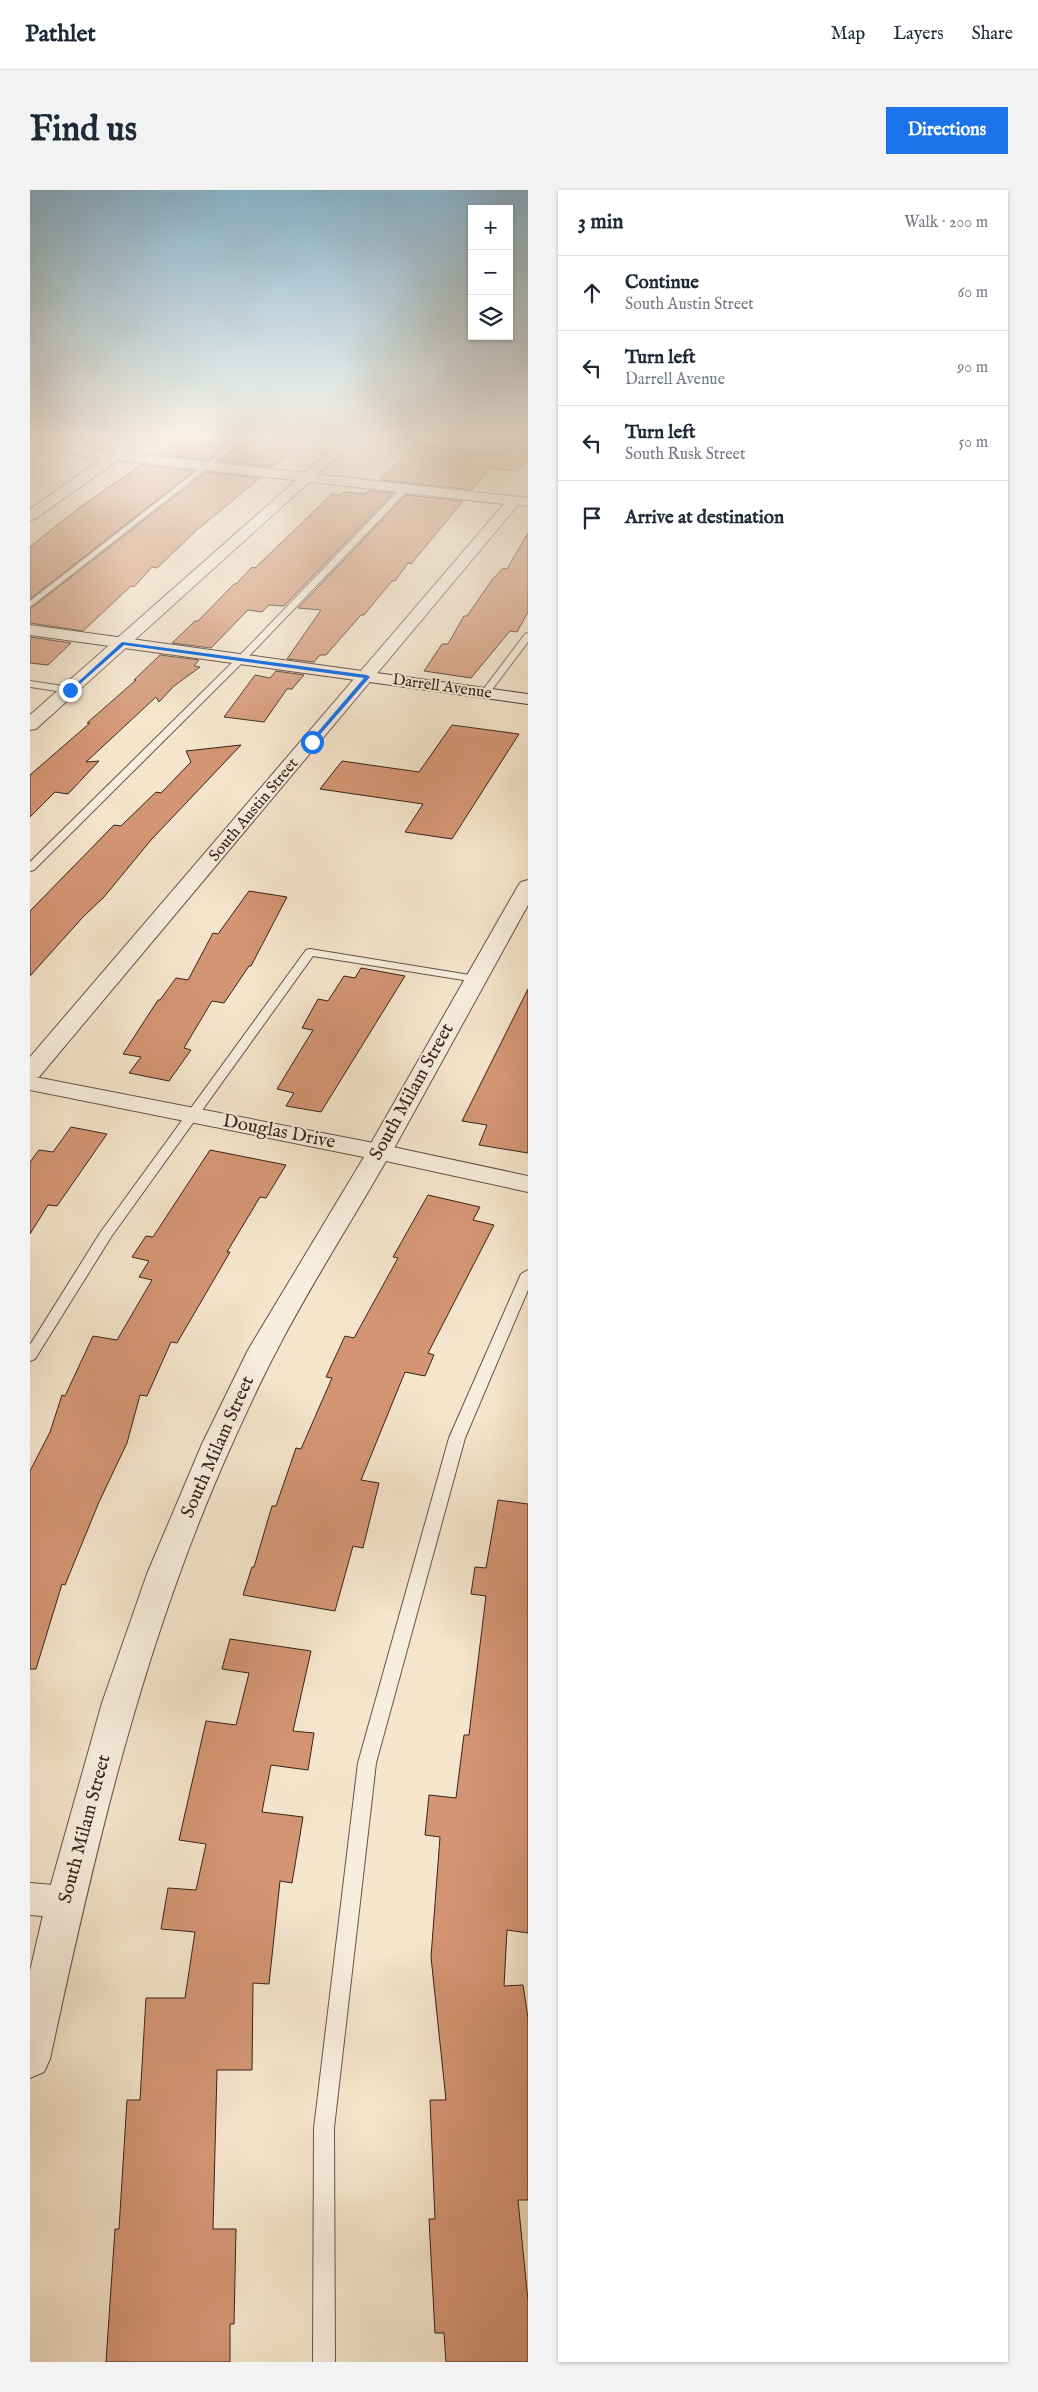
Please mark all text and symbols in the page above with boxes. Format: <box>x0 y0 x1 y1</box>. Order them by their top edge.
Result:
text: Pathlet <box>25 19 96 50</box>
text: Map <box>831 23 865 46</box>
text: Layers <box>893 23 944 46</box>
text: Share <box>972 23 1013 46</box>
button: Directions <box>886 107 1008 154</box>
text: Find us <box>30 108 137 153</box>
map controls <box>468 205 513 340</box>
button: + <box>468 205 513 250</box>
text: 3 min <box>578 209 623 236</box>
text: Walk · 200 m <box>904 213 988 233</box>
button: − <box>468 250 513 295</box>
text: Continue <box>625 271 699 295</box>
icon: ahead <box>578 279 606 307</box>
text: 60 m <box>958 283 988 303</box>
button: layers <box>468 295 513 340</box>
text: South Austin Street <box>625 295 754 315</box>
text: Turn left <box>625 346 696 370</box>
icon: left <box>578 354 606 382</box>
text: 90 m <box>957 358 988 378</box>
text: Darrell Avenue <box>625 370 725 390</box>
text: Turn left <box>625 421 696 445</box>
icon: left <box>578 429 606 457</box>
text: 50 m <box>959 433 988 453</box>
text: South Rusk Street <box>625 445 745 465</box>
icon: arrive <box>578 504 606 532</box>
text: Arrive at destination <box>625 506 784 530</box>
street label: Darrell Avenue <box>391 670 493 704</box>
route end <box>59 679 82 702</box>
route start <box>301 731 324 754</box>
street label: South Austin Street <box>205 754 303 866</box>
street label: South Milam Street <box>364 1019 460 1165</box>
street label: Douglas Drive <box>221 1109 338 1155</box>
street label: South Milam Street <box>176 1372 260 1522</box>
street label: South Milam Street <box>54 1752 117 1906</box>

